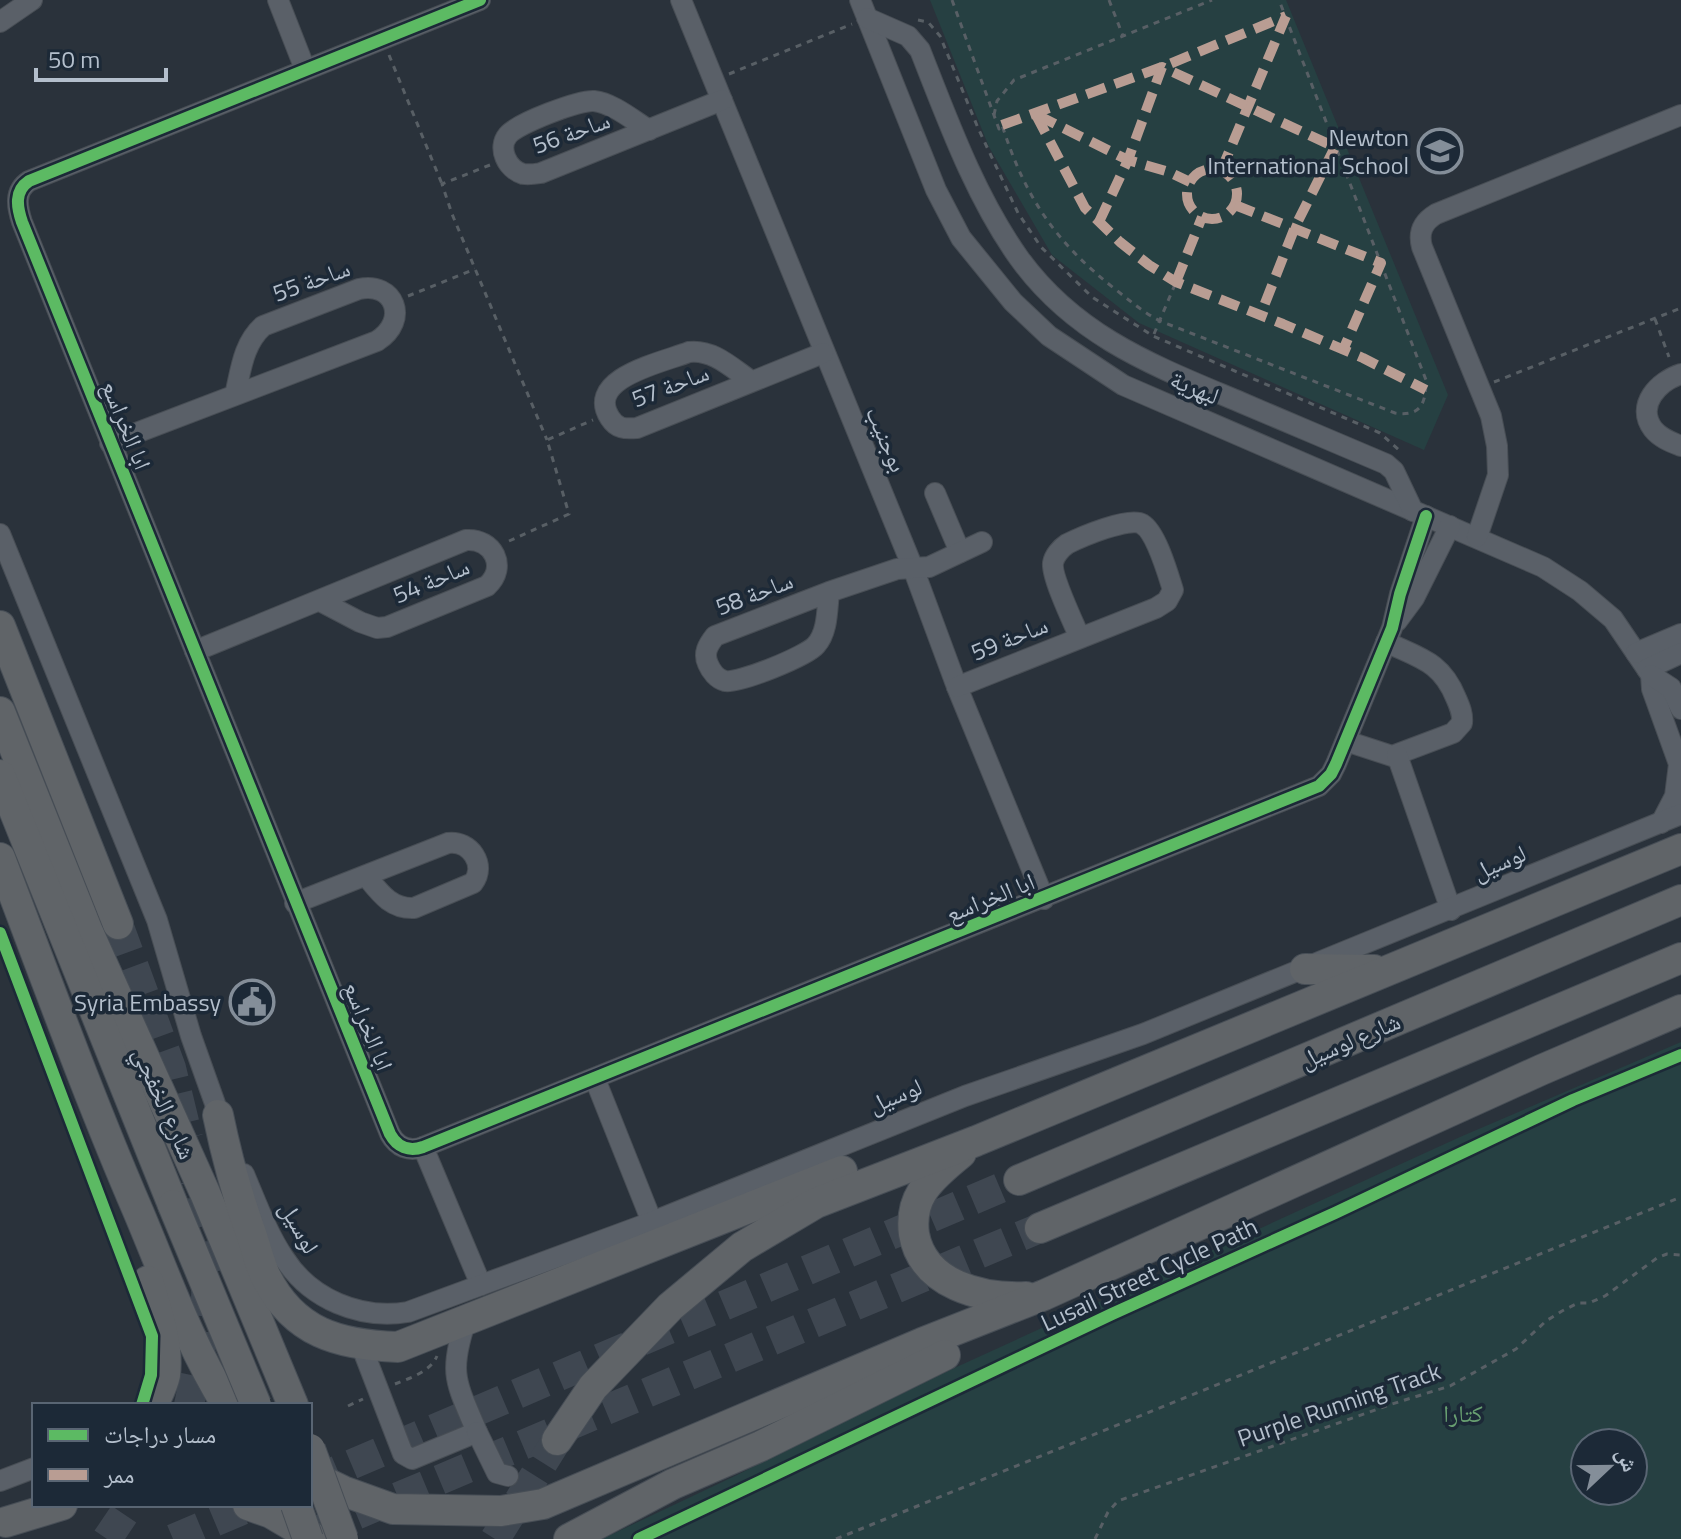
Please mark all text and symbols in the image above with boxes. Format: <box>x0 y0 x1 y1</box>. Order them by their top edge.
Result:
scale bar <box>36 32 166 82</box>
text: 50 m <box>48 41 100 77</box>
street label: ساحة 56 <box>527 101 615 163</box>
place label: Newton International School <box>1207 119 1409 183</box>
school or university icon: Newton International School <box>1416 127 1464 175</box>
street label: ساحة 55 <box>267 249 355 311</box>
street label: ساحة 57 <box>626 354 714 416</box>
street label: لبهرية <box>1165 361 1225 413</box>
street label: ابا الخراسع <box>93 375 161 475</box>
street label: بوجنيب <box>857 401 917 477</box>
street label: ساحة 54 <box>387 548 475 612</box>
street label: ساحة 58 <box>710 562 798 624</box>
street label: ساحة 59 <box>965 606 1053 670</box>
street label: لوسيل <box>1467 835 1531 889</box>
street label: ابا الخراسع <box>940 863 1040 931</box>
street label: ابا الخراسع <box>335 976 403 1076</box>
public building icon: Syria Embassy <box>228 978 276 1026</box>
place label: Syria Embassy <box>74 984 221 1020</box>
street label: شارع لوسيل <box>1294 1003 1406 1077</box>
street label: شارع الخفجي <box>122 1041 206 1166</box>
street label: لوسيل <box>863 1068 927 1122</box>
street label: لوسيل <box>271 1194 329 1260</box>
street label: Lusail Street Cycle Path <box>1035 1208 1263 1340</box>
street label: Purple Running Track <box>1233 1352 1446 1456</box>
park label: كتارا <box>1443 1395 1483 1431</box>
legend <box>32 1403 312 1507</box>
text: مسار دراجات <box>104 1416 216 1452</box>
north arrow <box>1569 1427 1649 1507</box>
text: ش <box>1607 1442 1648 1477</box>
text: ممر <box>103 1456 135 1492</box>

